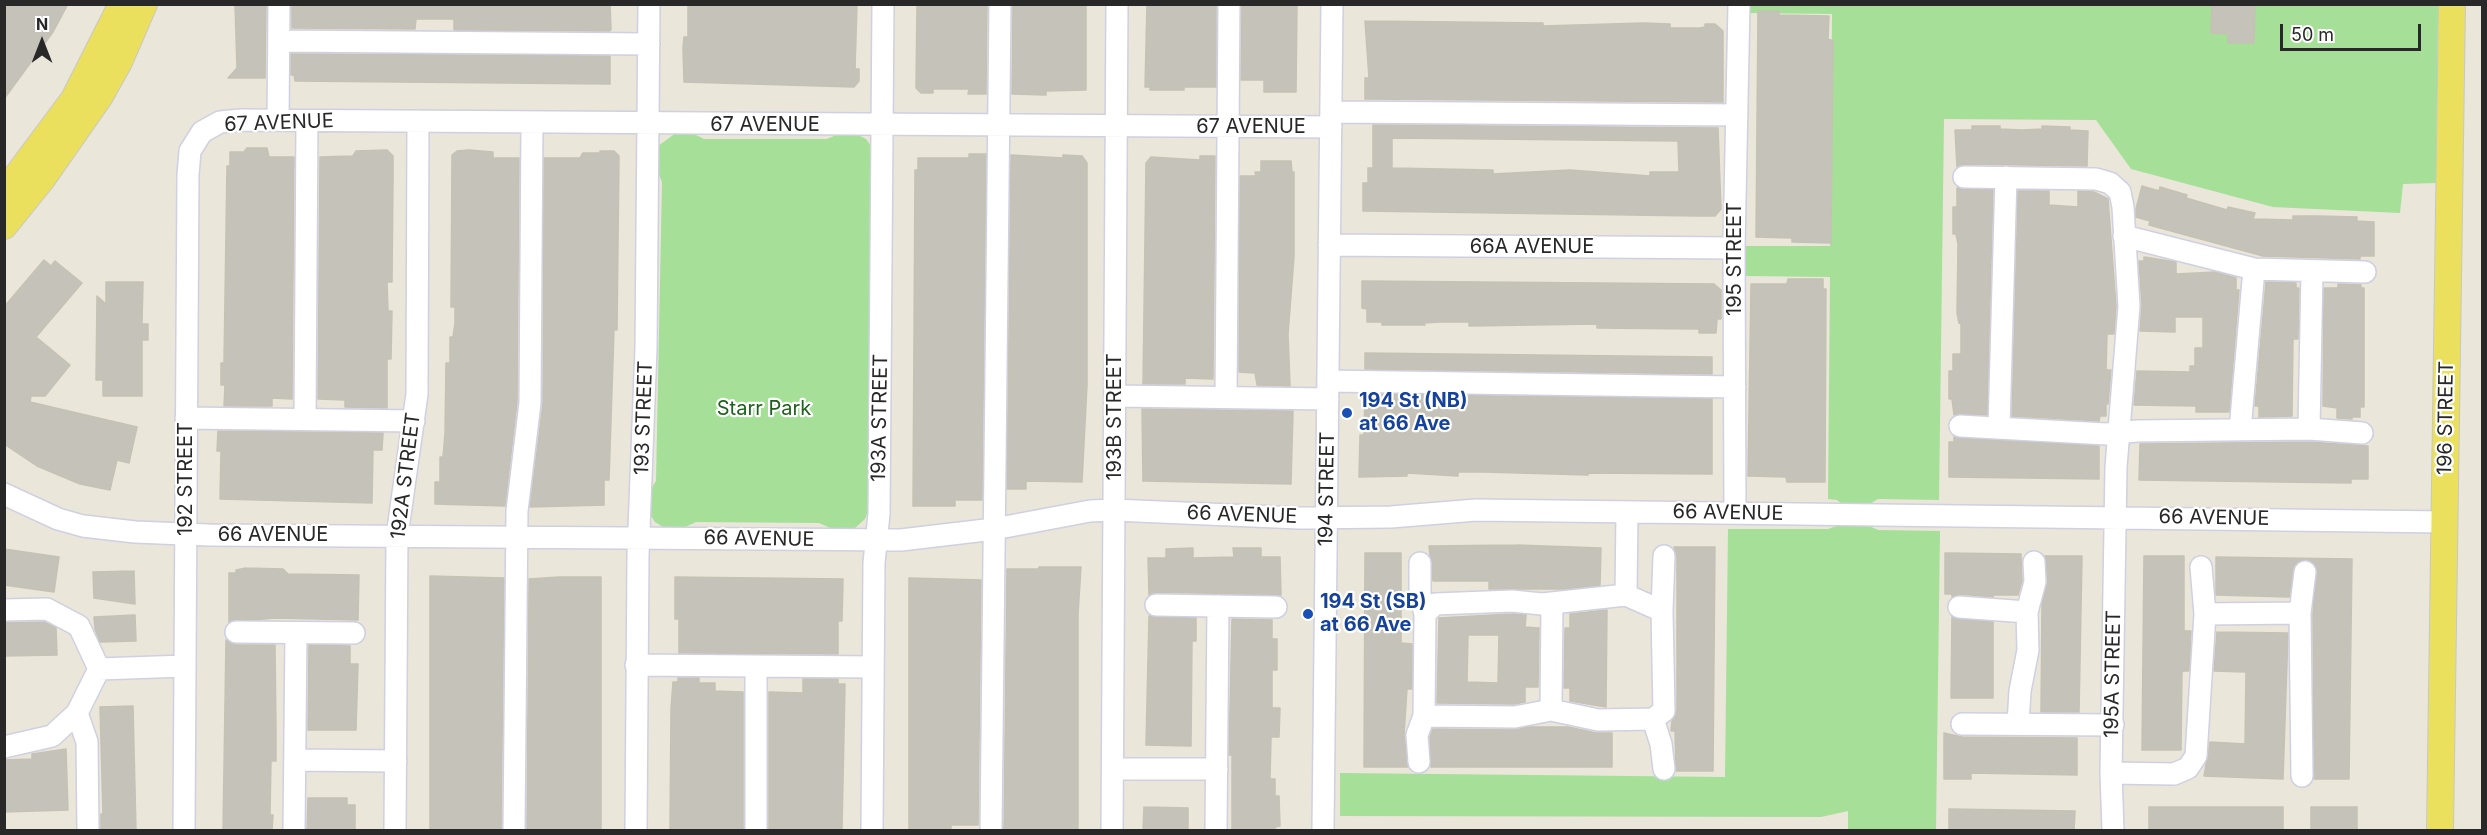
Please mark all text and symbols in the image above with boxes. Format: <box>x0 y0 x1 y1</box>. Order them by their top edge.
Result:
north arrow <box>12 12 72 72</box>
scale bar <box>2283 12 2424 50</box>
text: N <box>36 14 48 34</box>
text: 50 m <box>2291 24 2334 45</box>
street label: 67 AVENUE <box>224 109 334 137</box>
street label: 67 AVENUE <box>710 113 820 137</box>
street label: 67 AVENUE <box>1196 115 1306 139</box>
street label: 195 STREET <box>1723 202 1747 316</box>
street label: 66A AVENUE <box>1470 235 1594 259</box>
street label: 193B STREET <box>1103 353 1127 481</box>
street label: 193A STREET <box>867 354 893 482</box>
street label: 193 STREET <box>630 361 658 475</box>
street label: 196 STREET <box>2433 361 2459 475</box>
place label: 194 St (NB) at 66 Ave <box>1359 389 1468 436</box>
park label: Starr Park <box>717 397 811 421</box>
marker: 194 St (NB) at 66 Ave <box>1340 406 1354 420</box>
street label: 192A STREET <box>386 411 426 541</box>
street label: 192 STREET <box>174 422 198 536</box>
street label: 194 STREET <box>1314 431 1340 547</box>
street label: 66 AVENUE <box>1672 500 1784 526</box>
street label: 66 AVENUE <box>1186 501 1298 529</box>
street label: 66 AVENUE <box>2158 505 2270 531</box>
street label: 66 AVENUE <box>218 523 328 547</box>
street label: 66 AVENUE <box>703 526 815 552</box>
place label: 194 St (SB) at 66 Ave <box>1320 590 1426 637</box>
marker: 194 St (SB) at 66 Ave <box>1301 607 1315 621</box>
street label: 195A STREET <box>2100 610 2126 738</box>

